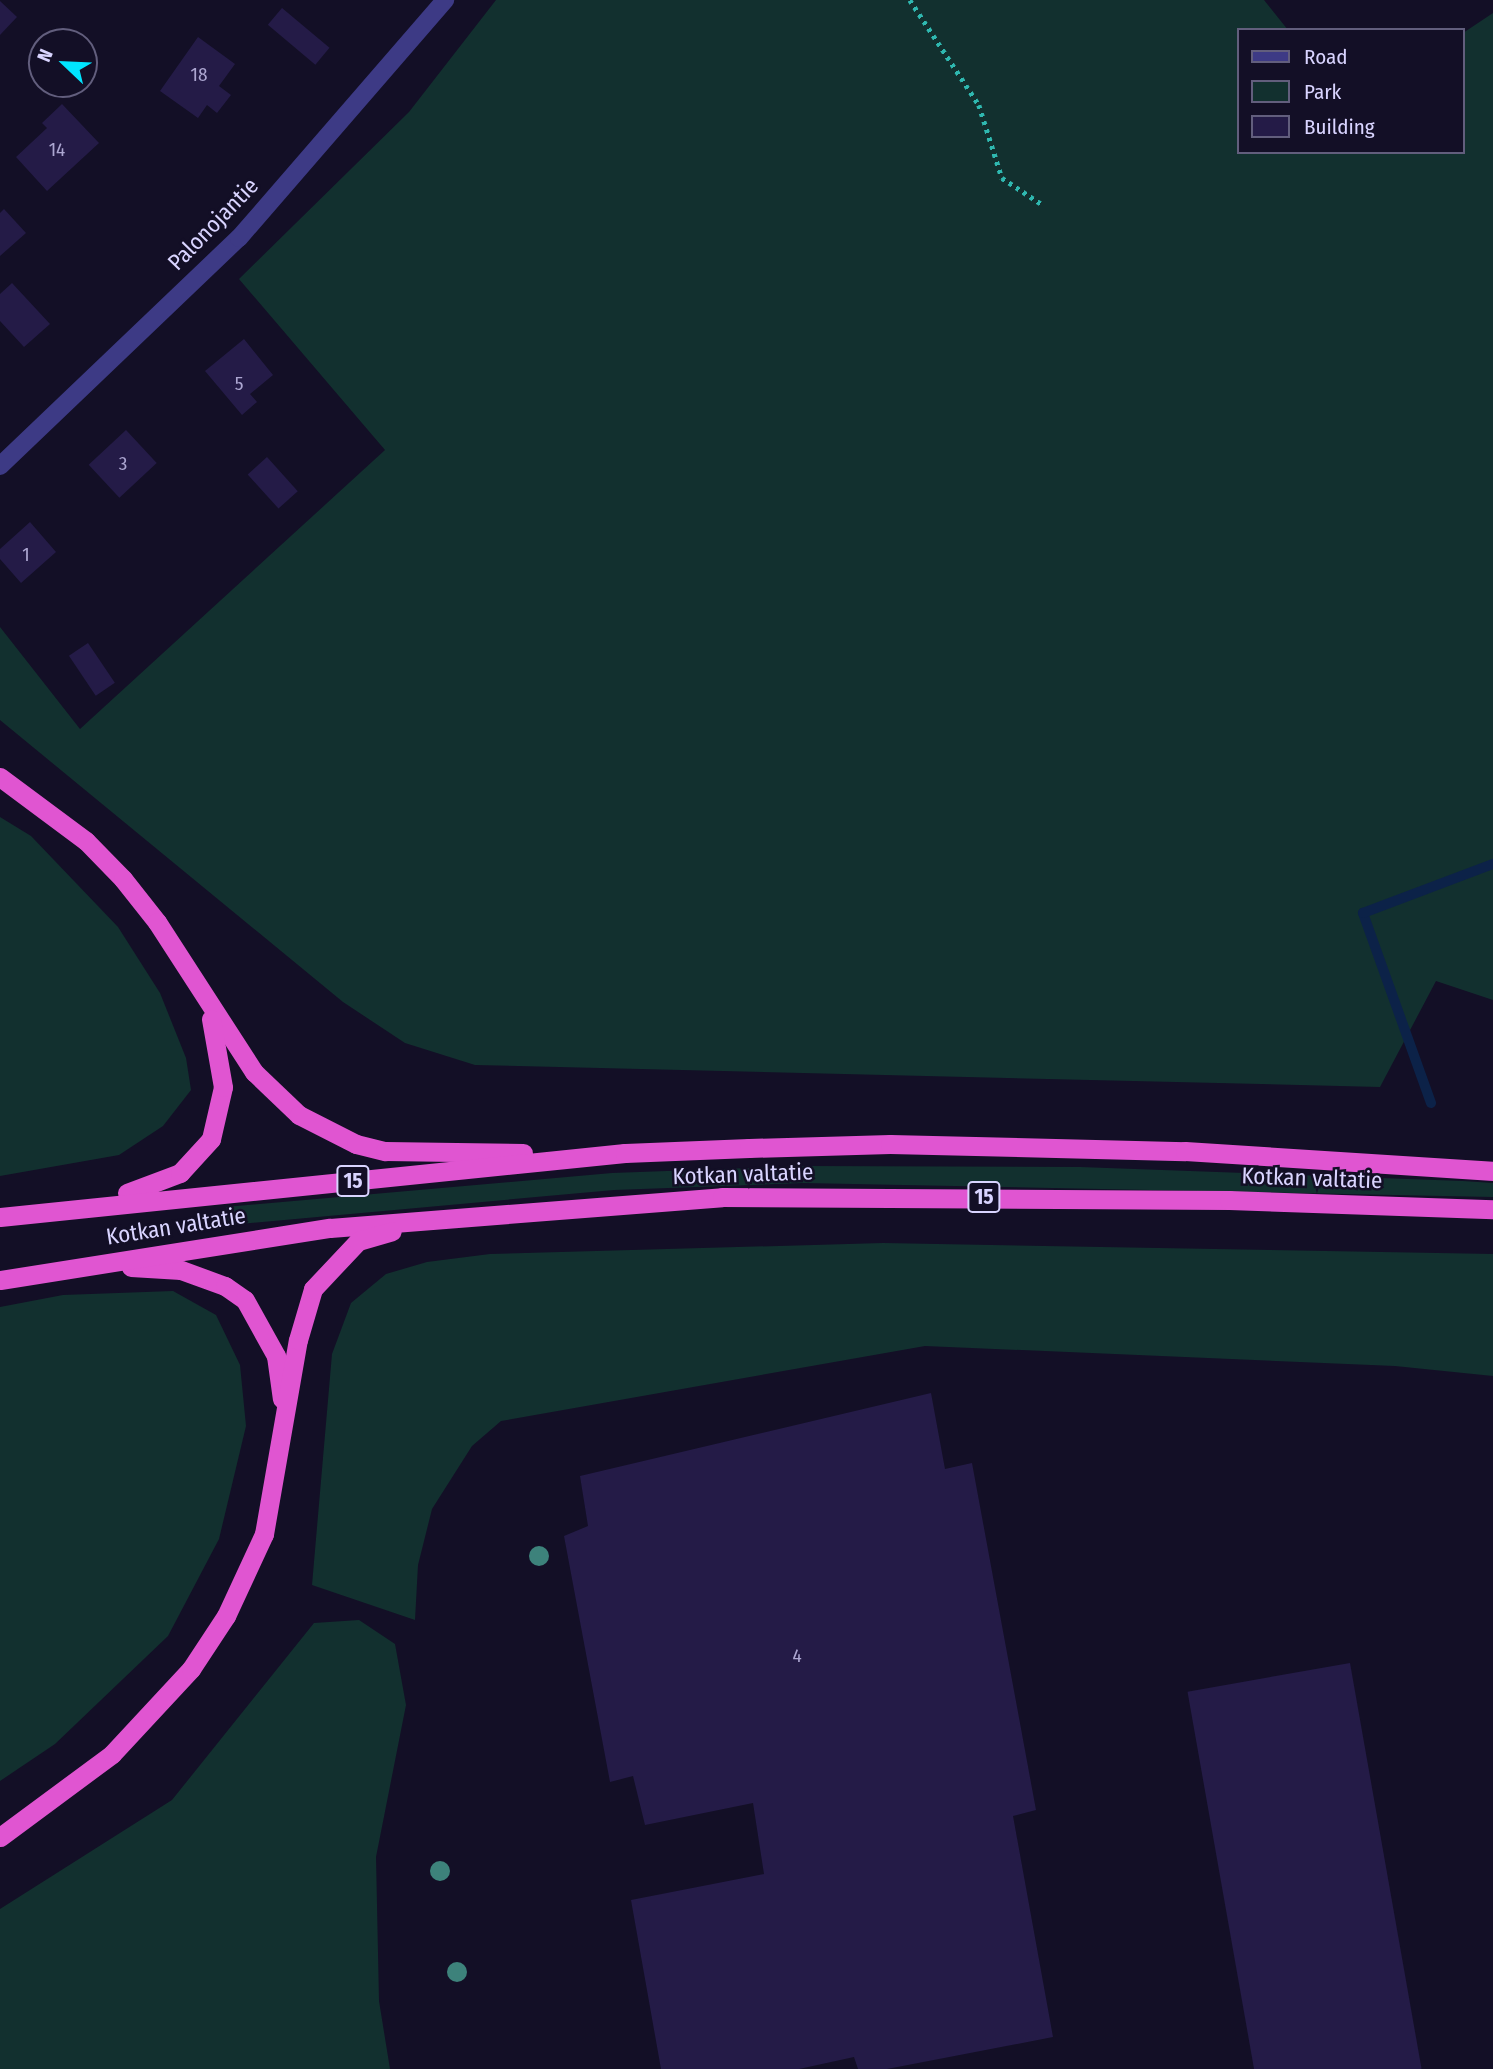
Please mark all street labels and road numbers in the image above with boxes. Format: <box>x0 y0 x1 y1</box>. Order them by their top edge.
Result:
street label: Palonojantie <box>162 172 264 276</box>
street label: Kotkan valtatie <box>672 1158 814 1190</box>
street label: Kotkan valtatie <box>1241 1162 1383 1194</box>
road number: 15 <box>336 1164 370 1198</box>
road number: 15 <box>967 1180 1002 1214</box>
street label: Kotkan valtatie <box>104 1201 248 1251</box>

